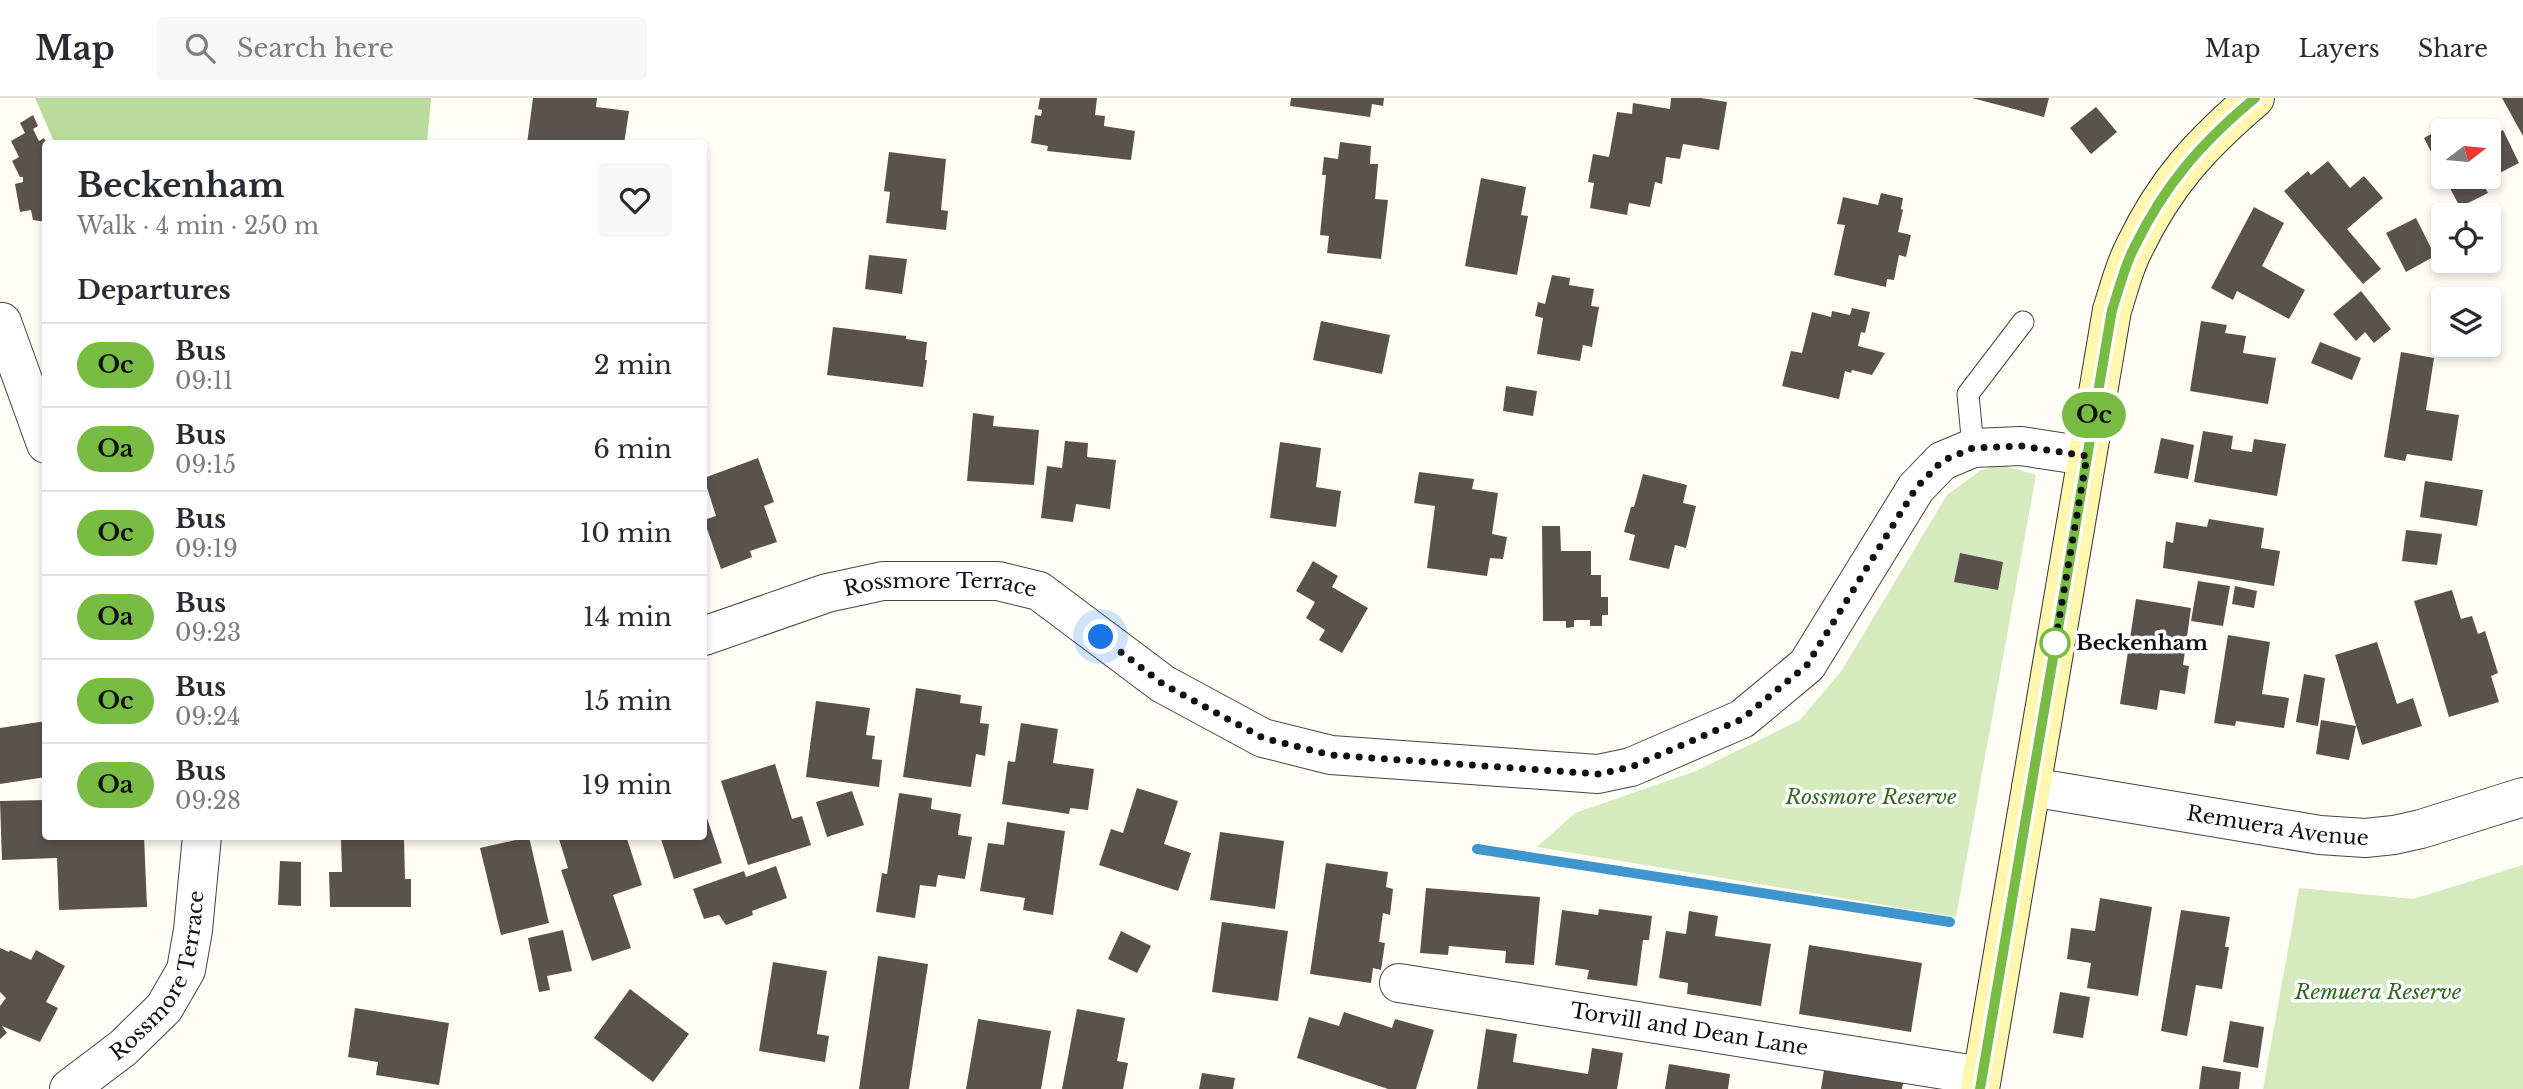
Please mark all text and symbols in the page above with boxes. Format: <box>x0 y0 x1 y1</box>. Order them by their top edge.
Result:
search box <box>157 17 647 80</box>
text: Map <box>35 28 115 69</box>
icon: search <box>181 29 219 67</box>
text: Search here <box>237 32 394 64</box>
text: Map <box>2205 34 2261 63</box>
text: Layers <box>2299 34 2380 63</box>
text: Share <box>2418 34 2488 63</box>
north arrow <box>2431 119 2501 189</box>
map controls <box>2431 119 2501 357</box>
button: heart <box>598 163 672 237</box>
text: Beckenham <box>77 165 285 206</box>
button: locate <box>2431 203 2501 273</box>
text: Walk · 4 min · 250 m <box>77 212 319 240</box>
text: Departures <box>77 274 231 306</box>
button: layers <box>2431 287 2501 357</box>
text: Bus <box>175 335 226 367</box>
text: 2 min <box>594 349 672 381</box>
text: Oc <box>97 350 134 379</box>
text: 09:11 <box>175 367 233 395</box>
line badge: Oc <box>2062 392 2126 438</box>
text: Oc <box>2076 400 2112 429</box>
text: Bus <box>175 419 226 451</box>
text: 6 min <box>593 433 672 465</box>
text: Oa <box>97 434 134 463</box>
text: 09:15 <box>175 451 236 479</box>
text: Bus <box>175 503 226 535</box>
text: 10 min <box>580 517 672 549</box>
text: Oc <box>97 518 134 547</box>
text: 09:19 <box>175 535 238 563</box>
street label: Rossmore Terrace <box>841 568 1040 603</box>
text: Bus <box>175 587 226 619</box>
text: 14 min <box>583 601 672 633</box>
text: Oa <box>97 602 134 631</box>
text: 09:23 <box>175 619 241 647</box>
your location <box>1083 619 1118 654</box>
marker: Beckenham <box>2040 628 2070 658</box>
place label: Beckenham <box>2076 630 2208 656</box>
text: Bus <box>175 671 226 703</box>
text: 15 min <box>583 685 672 717</box>
text: Oc <box>97 686 134 715</box>
text: 09:24 <box>175 703 240 731</box>
text: Bus <box>175 755 226 787</box>
text: 19 min <box>582 769 672 801</box>
text: Oa <box>97 770 134 799</box>
park label: Rossmore Reserve <box>1785 784 1957 810</box>
text: 09:28 <box>175 787 241 815</box>
street label: Remuera Avenue <box>2185 800 2370 851</box>
street label: Rossmore Terrace <box>105 889 210 1066</box>
park label: Remuera Reserve <box>2294 979 2462 1005</box>
street label: Torvill and Dean Lane <box>1569 998 1810 1061</box>

